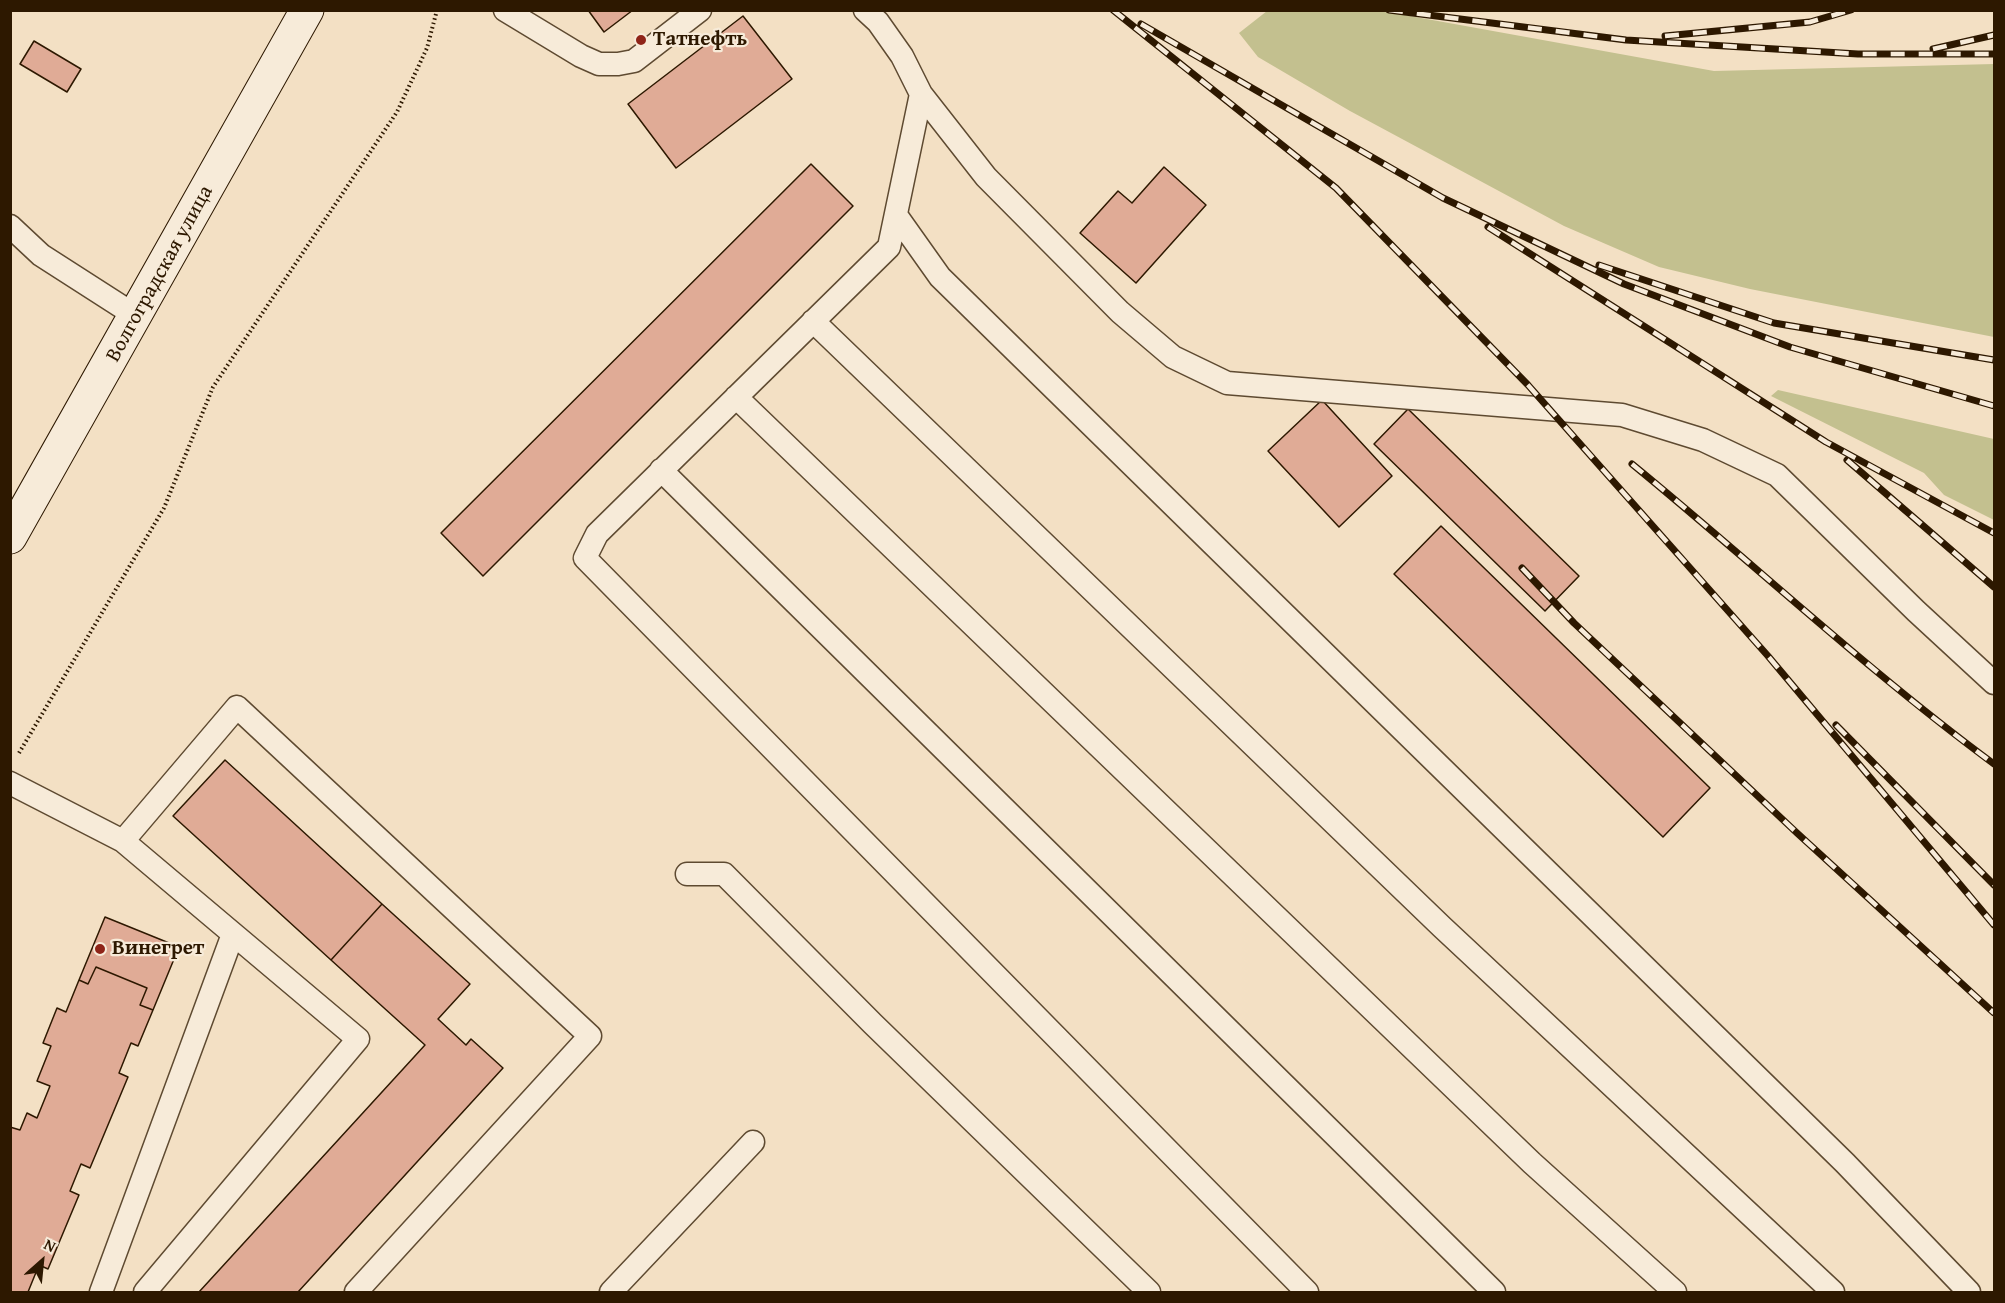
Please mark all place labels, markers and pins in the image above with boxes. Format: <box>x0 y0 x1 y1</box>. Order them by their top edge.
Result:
place label: Татнефть <box>653 27 747 53</box>
marker: Татнефть <box>634 33 648 47</box>
place label: Винегрет <box>112 936 204 962</box>
marker: Винегрет <box>93 942 107 956</box>

